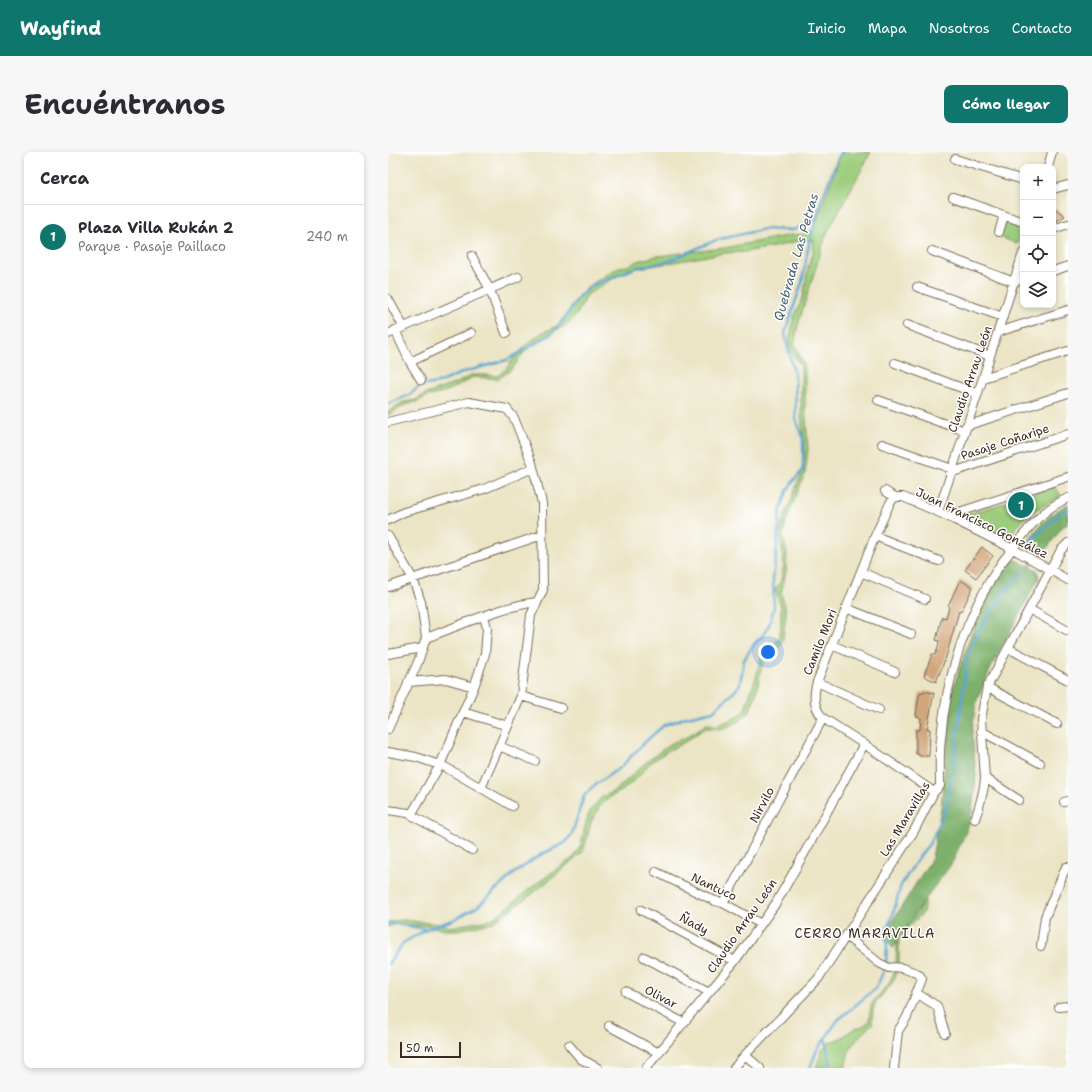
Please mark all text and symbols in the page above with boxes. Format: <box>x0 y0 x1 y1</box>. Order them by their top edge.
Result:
text: Wayfind <box>20 16 101 41</box>
text: Inicio <box>808 19 846 37</box>
text: Mapa <box>868 19 907 37</box>
text: Nosotros <box>929 19 990 37</box>
text: Contacto <box>1012 19 1072 37</box>
text: Encuéntranos <box>24 85 226 123</box>
button: Cómo llegar <box>944 85 1068 123</box>
map controls <box>1020 164 1056 308</box>
button: + <box>1020 164 1056 200</box>
text: Cerca <box>40 167 89 189</box>
water label: Quebrada Las Petras <box>770 191 822 323</box>
button: − <box>1020 200 1056 236</box>
text: Plaza Villa Rukán 2 <box>78 218 234 238</box>
text: 1 <box>50 228 56 245</box>
text: 240 m <box>306 228 348 245</box>
button: locate <box>1020 236 1056 272</box>
text: Parque · Pasaje Paillaco <box>78 238 226 255</box>
button: layers <box>1020 272 1056 308</box>
street label: Claudio Arrau León <box>944 324 996 434</box>
street label: Pasaje Coñaripe <box>959 420 1051 464</box>
street label: Juan Francisco González <box>913 484 1051 562</box>
pin: 1 <box>1008 490 1034 520</box>
street label: Camilo Mori <box>799 606 841 678</box>
your location <box>758 642 778 662</box>
street label: Las Maravillas <box>876 778 934 859</box>
street label: Nirvilo <box>746 784 778 826</box>
street label: Nantuco <box>689 869 739 905</box>
street label: Claudio Arrau León <box>703 876 781 976</box>
street label: Ñady <box>677 910 711 938</box>
district label: CERRO MARAVILLA <box>795 925 935 942</box>
street label: Olivar <box>642 982 680 1012</box>
scale bar <box>400 1040 461 1059</box>
text: 50 m <box>406 1041 434 1056</box>

